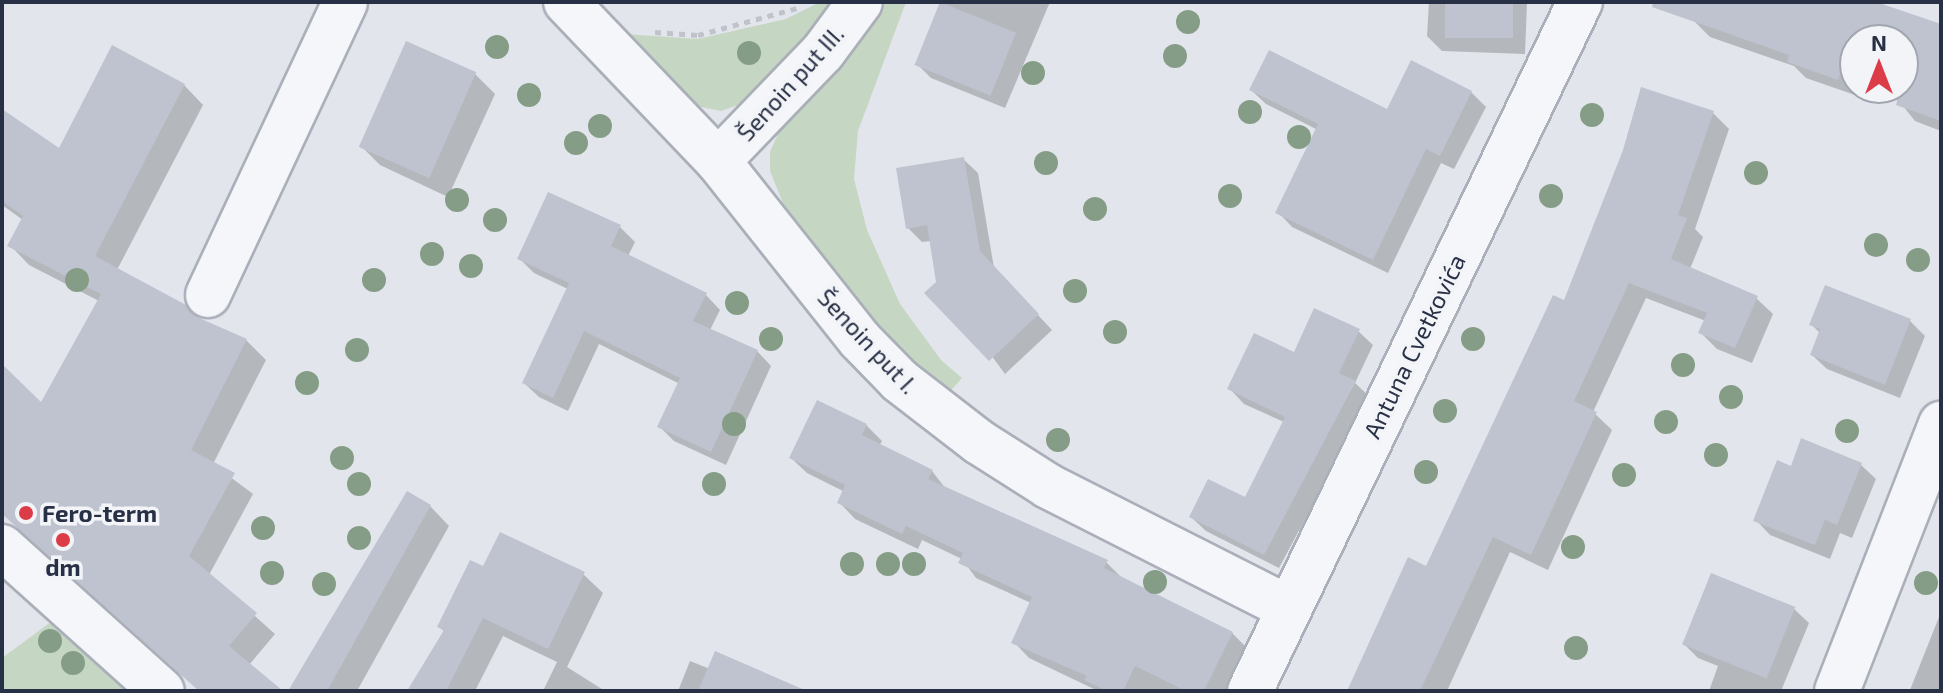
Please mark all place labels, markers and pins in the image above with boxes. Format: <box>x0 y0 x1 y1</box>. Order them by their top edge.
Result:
place label: Fero-term <box>42 499 157 527</box>
marker: Fero-term <box>17 504 35 522</box>
marker: dm <box>54 531 72 549</box>
place label: dm <box>45 553 81 581</box>

